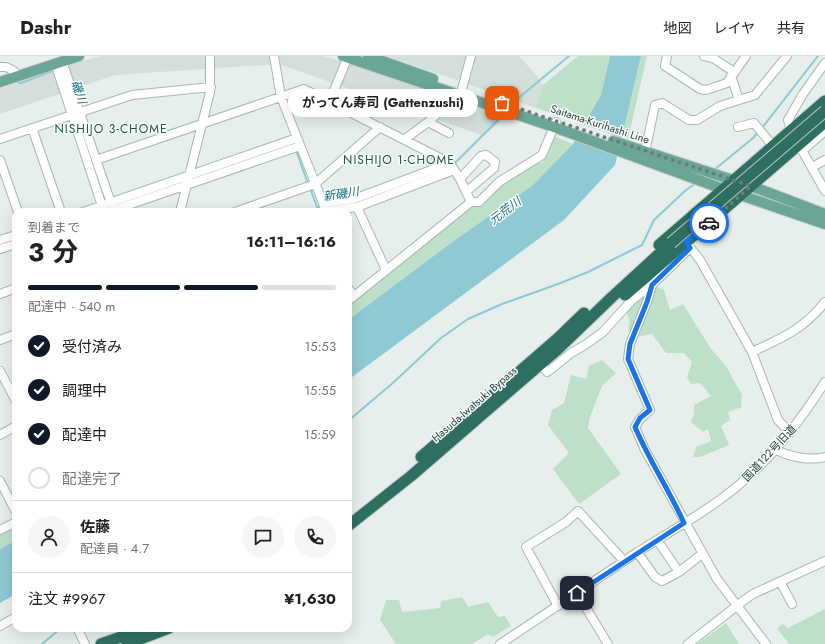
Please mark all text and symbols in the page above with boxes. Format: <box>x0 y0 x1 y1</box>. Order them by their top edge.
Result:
text: Dashr <box>20 14 71 41</box>
text: 地図 <box>663 18 691 38</box>
text: レイヤ <box>713 18 755 38</box>
text: 共有 <box>777 18 805 38</box>
water label: 磯川 <box>67 78 92 108</box>
pin <box>485 86 519 120</box>
callout: がってん寿司 (Gattenzushi) <box>288 89 478 117</box>
icon: bag <box>491 92 513 114</box>
text: がってん寿司 (Gattenzushi) <box>302 93 464 112</box>
street label: Saitama-Kurihashi Line <box>548 100 652 148</box>
district label: NISHIJO 3-CHOME <box>55 120 167 138</box>
district label: NISHIJO 1-CHOME <box>343 151 455 169</box>
water label: 新磯川 <box>322 182 362 206</box>
water label: 元荒川 <box>485 192 526 229</box>
courier <box>689 203 729 243</box>
icon: car <box>698 212 720 234</box>
text: 到着まで <box>28 218 80 237</box>
text: 16:11–16:16 <box>246 231 336 253</box>
text: 3 分 <box>28 233 78 271</box>
text: 配達中 · 540 m <box>28 297 115 316</box>
icon: check <box>28 335 50 357</box>
text: 受付済み <box>62 336 122 358</box>
text: 15:53 <box>304 337 336 356</box>
street label: Hasuda-Iwatsuki Bypass <box>428 362 520 445</box>
icon: check <box>28 379 50 401</box>
text: 調理中 <box>62 380 107 402</box>
text: 15:55 <box>304 381 336 400</box>
street label: 国道122号旧道 <box>738 421 800 485</box>
icon: check <box>28 423 50 445</box>
text: 配達中 <box>62 424 107 446</box>
text: 15:59 <box>304 425 336 444</box>
text: 配達完了 <box>62 468 122 490</box>
button: person <box>28 516 70 558</box>
text: 佐藤 <box>80 516 110 538</box>
button: chat <box>242 516 284 558</box>
button: phone <box>294 516 336 558</box>
text: 配達員 · 4.7 <box>80 539 149 558</box>
pin <box>560 576 594 610</box>
icon: home <box>566 582 588 604</box>
text: 注文 #9967 <box>28 588 105 610</box>
text: ¥1,630 <box>284 588 336 610</box>

